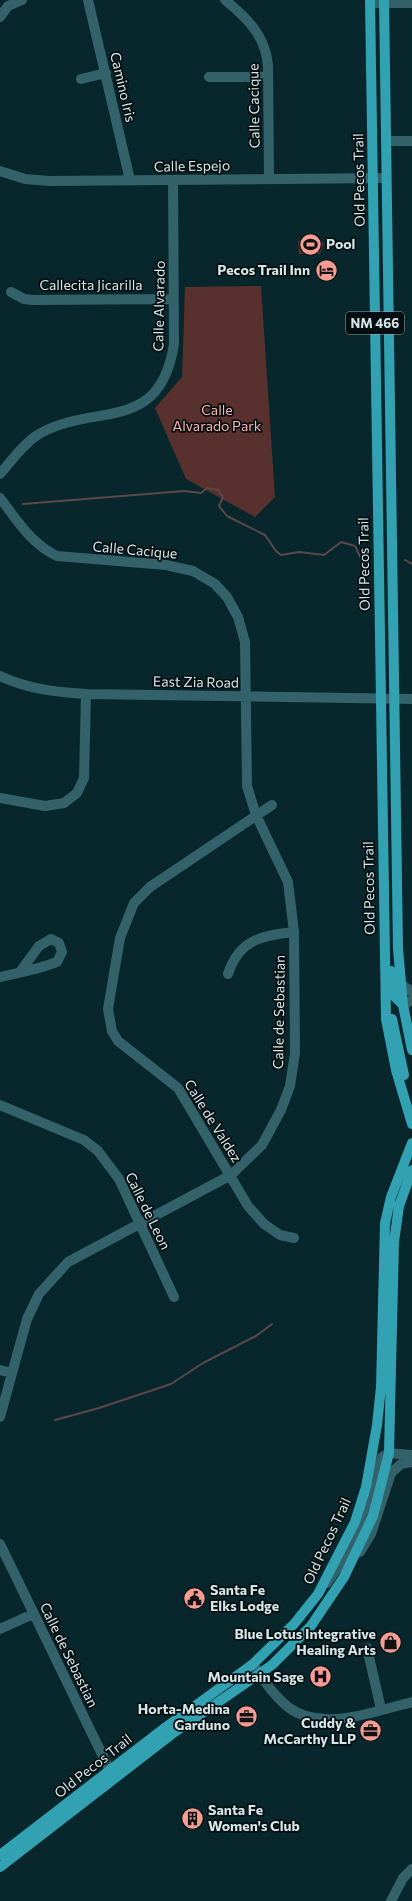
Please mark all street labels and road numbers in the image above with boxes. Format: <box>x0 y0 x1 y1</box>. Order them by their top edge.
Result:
street label: Camino Iris <box>107 50 140 124</box>
street label: Calle Cacique <box>244 63 263 149</box>
street label: Old Pecos Trail <box>349 133 368 227</box>
street label: Calle Espejo <box>154 156 230 175</box>
street label: Calle Alvarado <box>149 260 168 352</box>
street label: Callecita Jicarilla <box>39 276 143 293</box>
road number: NM 466 <box>346 312 404 334</box>
street label: Old Pecos Trail <box>354 517 373 611</box>
street label: Calle Cacique <box>92 537 178 562</box>
street label: East Zia Road <box>153 672 239 691</box>
street label: Old Pecos Trail <box>359 841 378 935</box>
street label: Calle de Sebastian <box>269 955 288 1069</box>
street label: Calle de Valdez <box>181 1076 246 1165</box>
street label: Calle de Leon <box>122 1169 175 1252</box>
street label: Old Pecos Trail <box>299 1495 354 1587</box>
street label: Calle de Sebastian <box>37 1600 102 1710</box>
street label: Old Pecos Trail <box>51 1730 135 1801</box>

